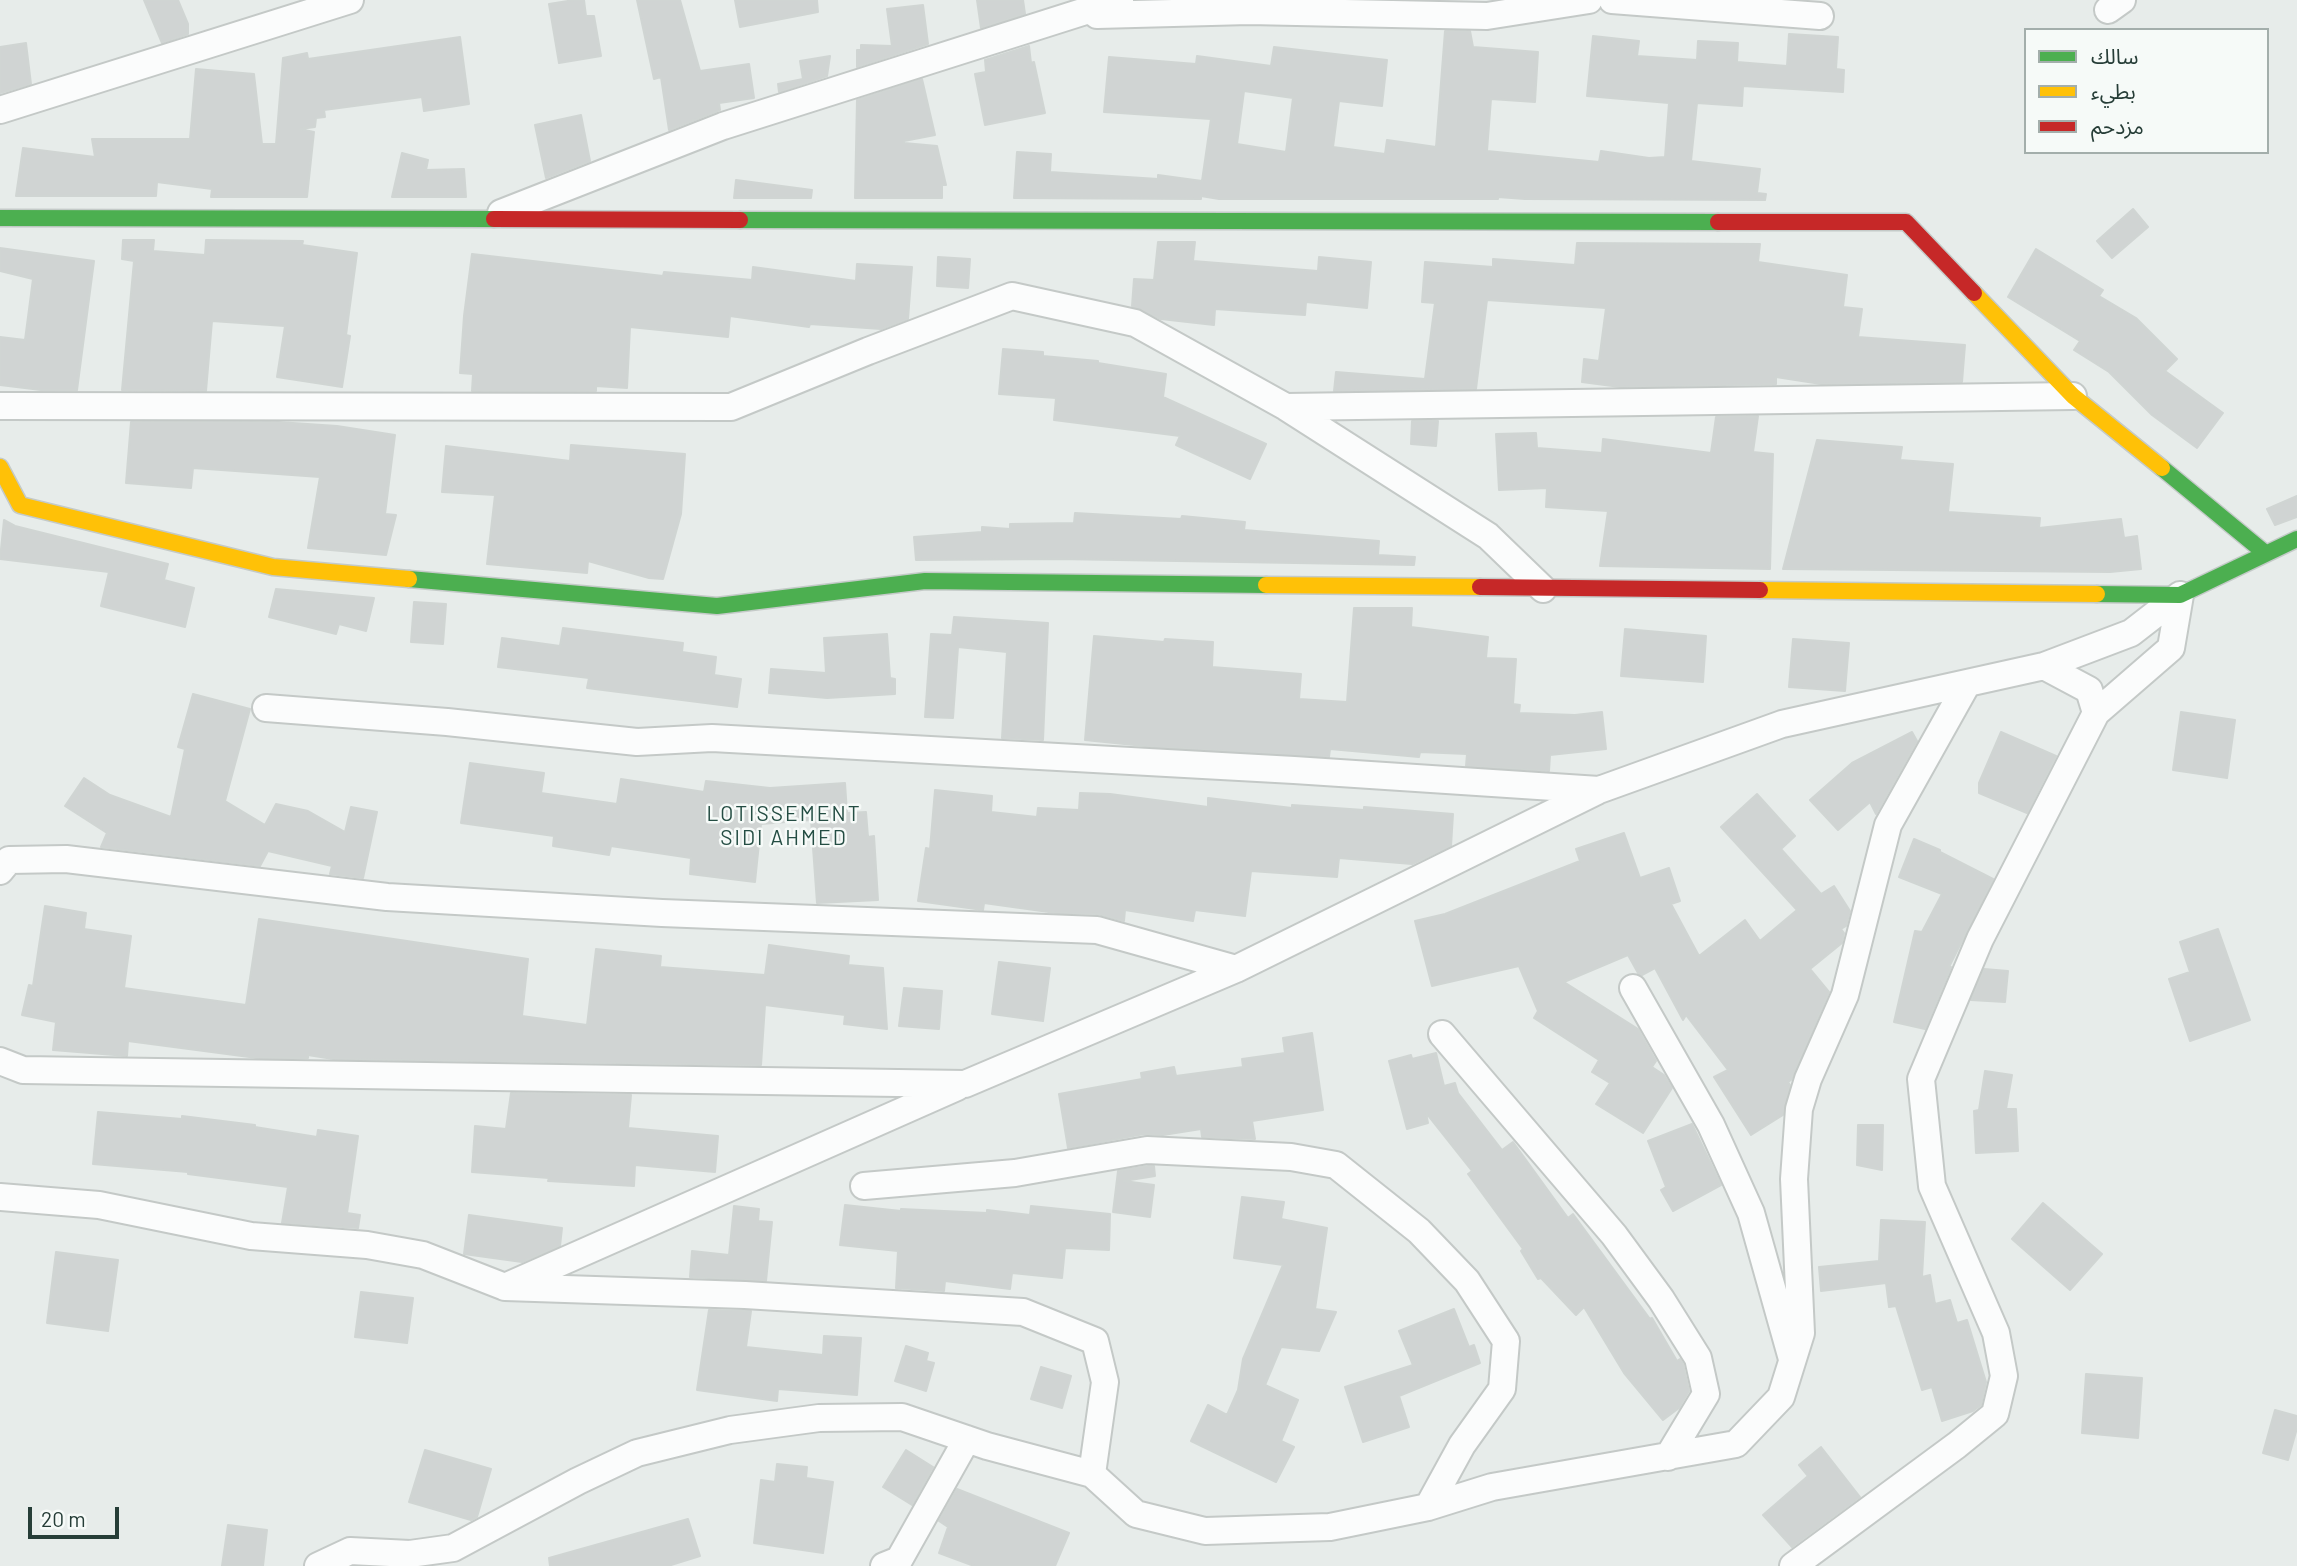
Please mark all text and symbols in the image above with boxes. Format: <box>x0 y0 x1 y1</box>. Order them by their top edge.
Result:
legend <box>2024 28 2269 154</box>
text: سالك <box>2091 43 2138 68</box>
text: بطيء <box>2091 78 2136 103</box>
text: مزدحم <box>2091 113 2144 138</box>
district label: LOTISSEMENT SIDI AHMED <box>708 801 860 851</box>
scale bar <box>32 1492 122 1536</box>
text: 20 m <box>41 1506 86 1531</box>

